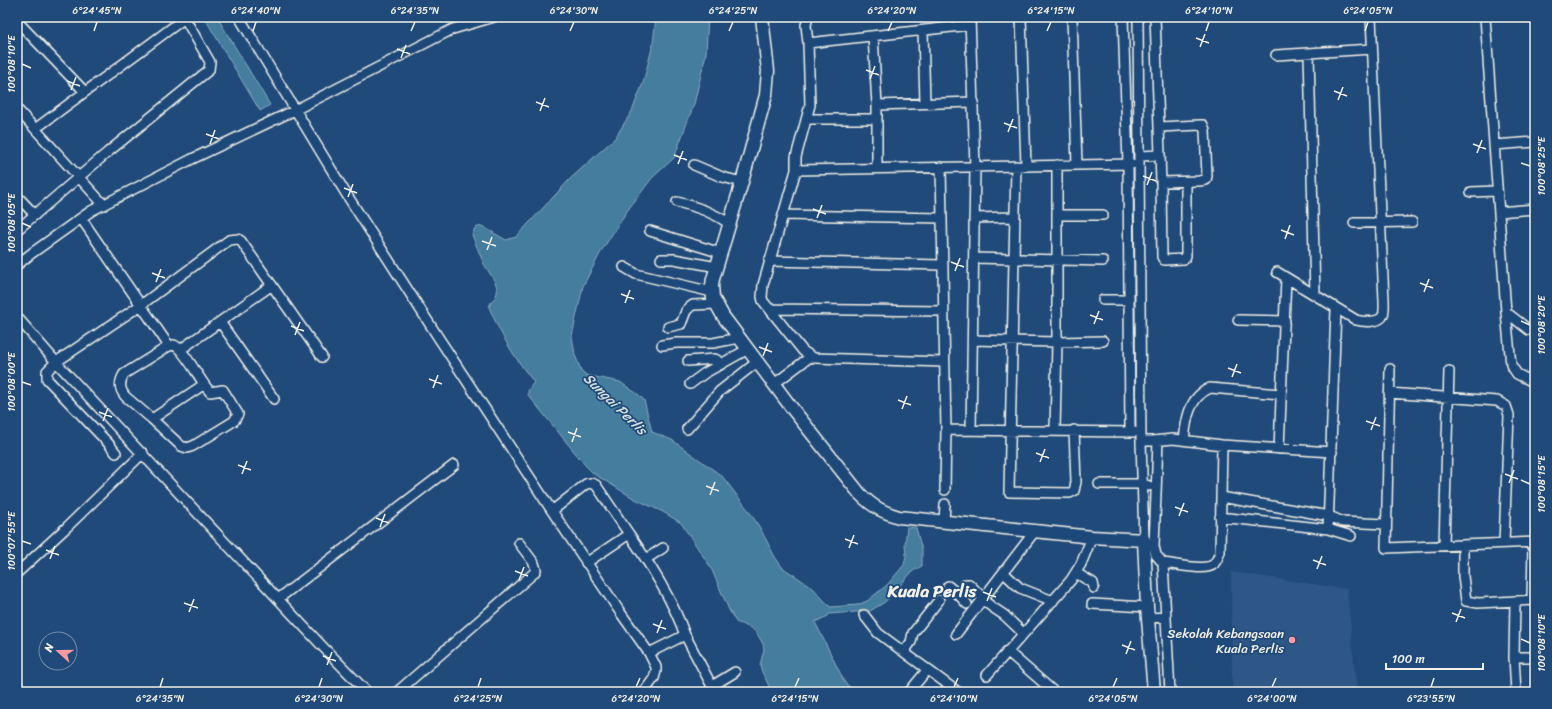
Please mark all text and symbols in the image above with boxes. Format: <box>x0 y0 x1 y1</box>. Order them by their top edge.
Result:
text: 6°24'45"N <box>72 2 122 20</box>
text: 6°24'40"N <box>231 2 281 20</box>
text: 6°24'35"N <box>391 2 439 20</box>
text: 6°24'30"N <box>550 2 598 20</box>
text: 6°24'25"N <box>709 2 757 20</box>
text: 6°24'20"N <box>868 2 917 20</box>
text: 6°24'15"N <box>1027 2 1075 20</box>
text: 6°24'10"N <box>1185 2 1233 20</box>
text: 6°24'05"N <box>1343 2 1393 20</box>
text: 100°08'10"E <box>3 34 21 93</box>
text: 100°08'25"E <box>1533 135 1551 195</box>
text: 100°08'05"E <box>3 192 21 253</box>
text: 100°08'20"E <box>1533 294 1551 355</box>
text: 100°08'00"E <box>3 351 21 412</box>
water label: Sungai Perlis <box>577 367 654 442</box>
text: 100°08'15"E <box>1533 454 1551 513</box>
text: 100°07'55"E <box>3 510 21 570</box>
district label: Kuala Perlis <box>887 576 978 606</box>
text: 100°08'10"E <box>1533 613 1551 672</box>
place label: Sekolah Kebangsaan Kuala Perlis <box>1167 622 1285 660</box>
north arrow <box>38 631 78 671</box>
marker: Sekolah Kebangsaan Kuala Perlis <box>1287 635 1297 645</box>
text: N <box>39 640 60 655</box>
scale bar <box>1386 645 1483 671</box>
text: 100 m <box>1392 648 1425 670</box>
text: 6°24'35"N <box>136 690 184 708</box>
text: 6°24'30"N <box>295 690 343 708</box>
text: 6°24'25"N <box>454 690 502 708</box>
text: 6°24'20"N <box>612 690 661 708</box>
text: 6°24'15"N <box>771 690 819 708</box>
text: 6°24'10"N <box>930 690 978 708</box>
text: 6°24'05"N <box>1088 690 1138 708</box>
text: 6°24'00"N <box>1247 690 1297 708</box>
text: 6°23'55"N <box>1407 690 1455 708</box>

